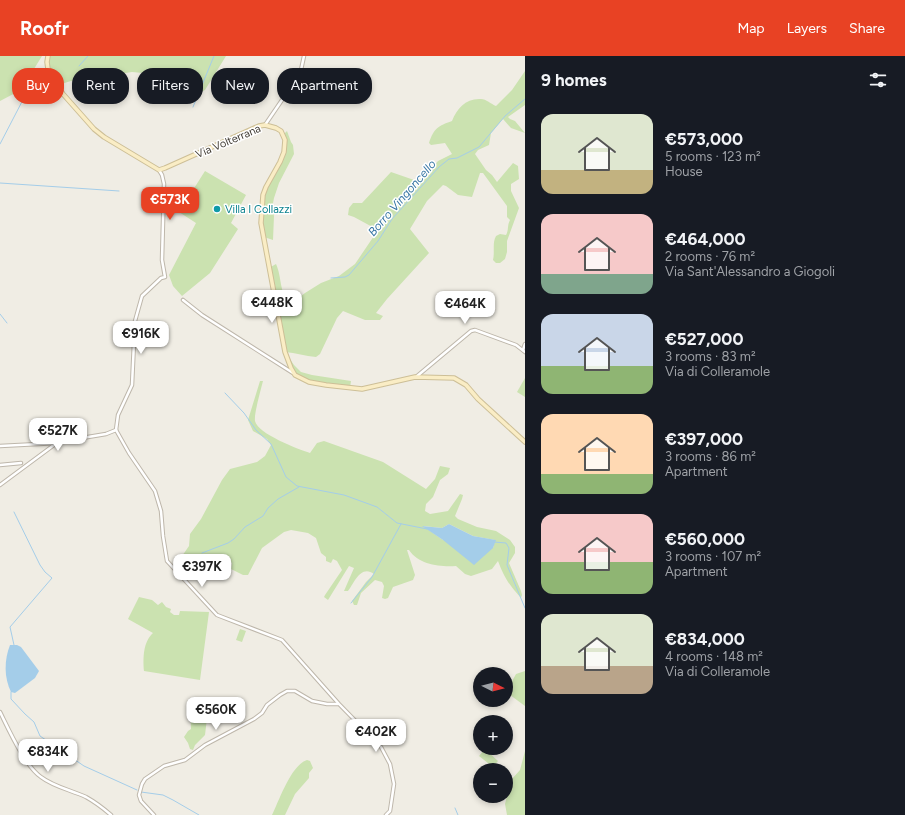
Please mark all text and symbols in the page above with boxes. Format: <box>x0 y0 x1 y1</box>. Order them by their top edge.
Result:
text: Roofr <box>20 17 69 40</box>
text: Map <box>737 20 765 37</box>
text: Layers <box>787 20 827 37</box>
text: Share <box>849 20 885 37</box>
chip: Buy <box>12 68 64 104</box>
chip: Rent <box>72 68 129 104</box>
chip: Filters <box>137 68 203 104</box>
chip: New <box>211 68 269 104</box>
chip: Apartment <box>277 68 372 104</box>
icon: filters <box>867 69 889 91</box>
text: 9 homes <box>541 70 607 90</box>
street label: Via Volterrana <box>194 122 263 161</box>
text: €573,000 <box>665 129 743 149</box>
icon: home <box>573 130 621 178</box>
text: 5 rooms · 123 m² <box>665 149 761 164</box>
water label: Borro Vingoncello <box>365 157 439 239</box>
text: House <box>665 164 703 179</box>
pin: €573K <box>142 187 198 221</box>
text: €573K <box>150 192 190 207</box>
place label: Villa I Collazzi <box>225 203 292 216</box>
marker: Villa I Collazzi <box>212 204 222 214</box>
text: €464,000 <box>665 229 746 249</box>
icon: home <box>573 230 621 278</box>
text: 2 rooms · 76 m² <box>665 249 755 264</box>
text: Via Sant'Alessandro a Giogoli <box>665 264 835 279</box>
pin: €448K <box>244 290 300 324</box>
pin: €464K <box>437 291 493 325</box>
text: €448K <box>251 295 293 310</box>
text: €464K <box>444 296 486 311</box>
pin: €916K <box>113 321 169 355</box>
text: €916K <box>122 326 160 341</box>
text: €527,000 <box>665 329 743 349</box>
icon: home <box>573 330 621 378</box>
text: 3 rooms · 83 m² <box>665 349 756 364</box>
text: Via di Colleramole <box>665 364 770 379</box>
pin: €527K <box>30 418 86 452</box>
text: €527K <box>38 423 78 438</box>
text: €397,000 <box>665 429 743 449</box>
icon: home <box>573 430 621 478</box>
text: 3 rooms · 86 m² <box>665 449 756 464</box>
text: Apartment <box>665 464 728 479</box>
text: €560,000 <box>665 529 745 549</box>
icon: home <box>573 530 621 578</box>
text: 3 rooms · 107 m² <box>665 549 761 564</box>
pin: €397K <box>174 554 230 588</box>
text: €397K <box>182 559 222 574</box>
text: Apartment <box>665 564 728 579</box>
text: €834,000 <box>665 629 745 649</box>
icon: home <box>573 630 621 678</box>
text: 4 rooms · 148 m² <box>665 649 763 664</box>
text: Via di Colleramole <box>665 664 770 679</box>
north arrow <box>473 667 513 707</box>
map controls <box>473 667 513 803</box>
pin: €560K <box>188 697 244 731</box>
text: €560K <box>195 702 237 717</box>
button: + <box>473 715 513 755</box>
pin: €402K <box>348 719 404 753</box>
text: €402K <box>355 724 397 739</box>
pin: €834K <box>20 739 76 773</box>
text: €834K <box>27 744 69 759</box>
button: − <box>473 763 513 803</box>

